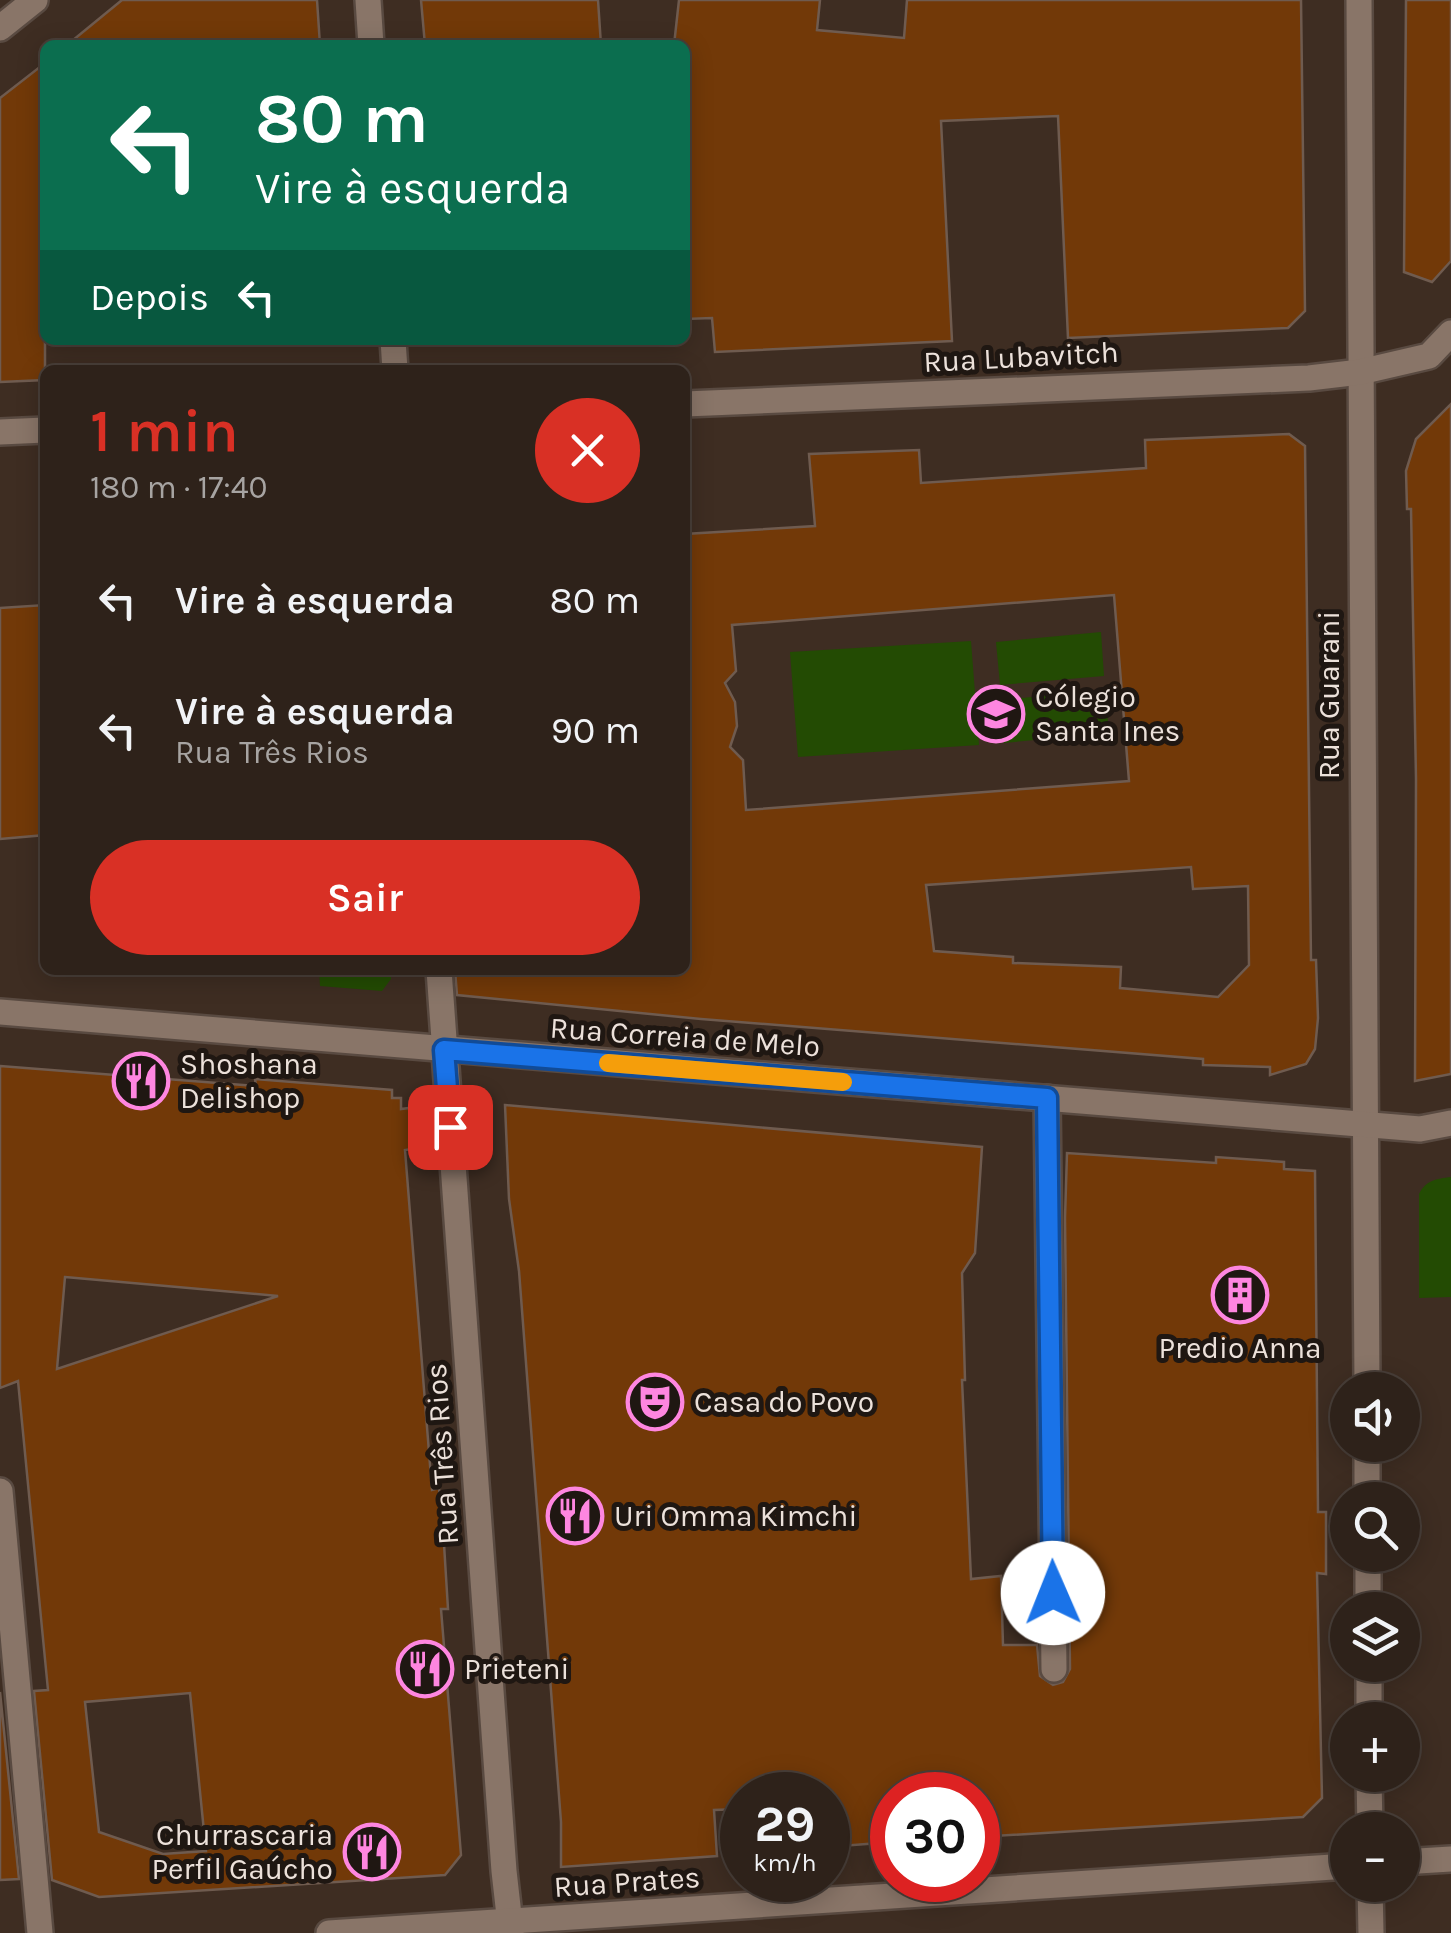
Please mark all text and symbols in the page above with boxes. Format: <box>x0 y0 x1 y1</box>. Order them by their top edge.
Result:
text: 80 m <box>255 78 429 160</box>
icon: left <box>90 80 220 210</box>
text: Vire à esquerda <box>255 162 570 214</box>
icon: left <box>229 270 284 325</box>
text: Depois <box>90 275 209 320</box>
street label: Rua Lubavitch <box>922 334 1120 380</box>
text: 1 min <box>90 396 239 466</box>
button: close <box>535 398 640 503</box>
text: 180 m · 17:40 <box>90 469 268 506</box>
icon: left <box>90 573 145 628</box>
text: Vire à esquerda <box>175 578 455 623</box>
text: 80 m <box>550 578 640 623</box>
street label: Rua Guarani <box>1311 611 1347 779</box>
place label: Cólegio Santa Ines <box>1035 679 1180 749</box>
school or university icon: Cólegio Santa Ines <box>966 684 1026 744</box>
text: Vire à esquerda <box>175 689 455 734</box>
icon: left <box>90 703 145 758</box>
text: 90 m <box>551 708 640 753</box>
text: Rua Três Rios <box>175 734 369 771</box>
button: Sair <box>90 840 640 955</box>
street label: Rua Correia de Melo <box>549 1010 821 1064</box>
place label: Shoshana Delishop <box>180 1046 318 1116</box>
restaurant icon: Shoshana Delishop <box>111 1051 171 1111</box>
pin <box>408 1085 493 1170</box>
icon: arrive <box>423 1100 478 1155</box>
building icon: Predio Anna <box>1210 1265 1270 1325</box>
place label: Predio Anna <box>1158 1330 1322 1366</box>
street label: Rua Três Rios <box>418 1362 466 1546</box>
theatre icon: Casa do Povo <box>625 1372 685 1432</box>
map controls <box>1330 1372 1420 1902</box>
button: sound <box>1330 1372 1420 1462</box>
place label: Casa do Povo <box>694 1384 874 1420</box>
button: search <box>1330 1482 1420 1572</box>
restaurant icon: Uri Omma Kimchi <box>545 1486 605 1546</box>
place label: Uri Omma Kimchi <box>614 1498 857 1534</box>
position arrow <box>1001 1541 1105 1645</box>
button: layers <box>1330 1592 1420 1682</box>
restaurant icon: Prieteni <box>395 1639 455 1699</box>
place label: Prieteni <box>464 1651 570 1687</box>
button: + <box>1330 1702 1420 1792</box>
speed limit sign: 30 <box>870 1772 1000 1902</box>
text: 29 <box>755 1795 815 1854</box>
button: − <box>1330 1812 1420 1902</box>
place label: Churrascaria Perfil Gaúcho <box>151 1817 333 1887</box>
restaurant icon: Churrascaria Perfil Gaúcho <box>342 1822 402 1882</box>
text: km/h <box>753 1848 817 1877</box>
street label: Rua Prates <box>553 1859 701 1905</box>

